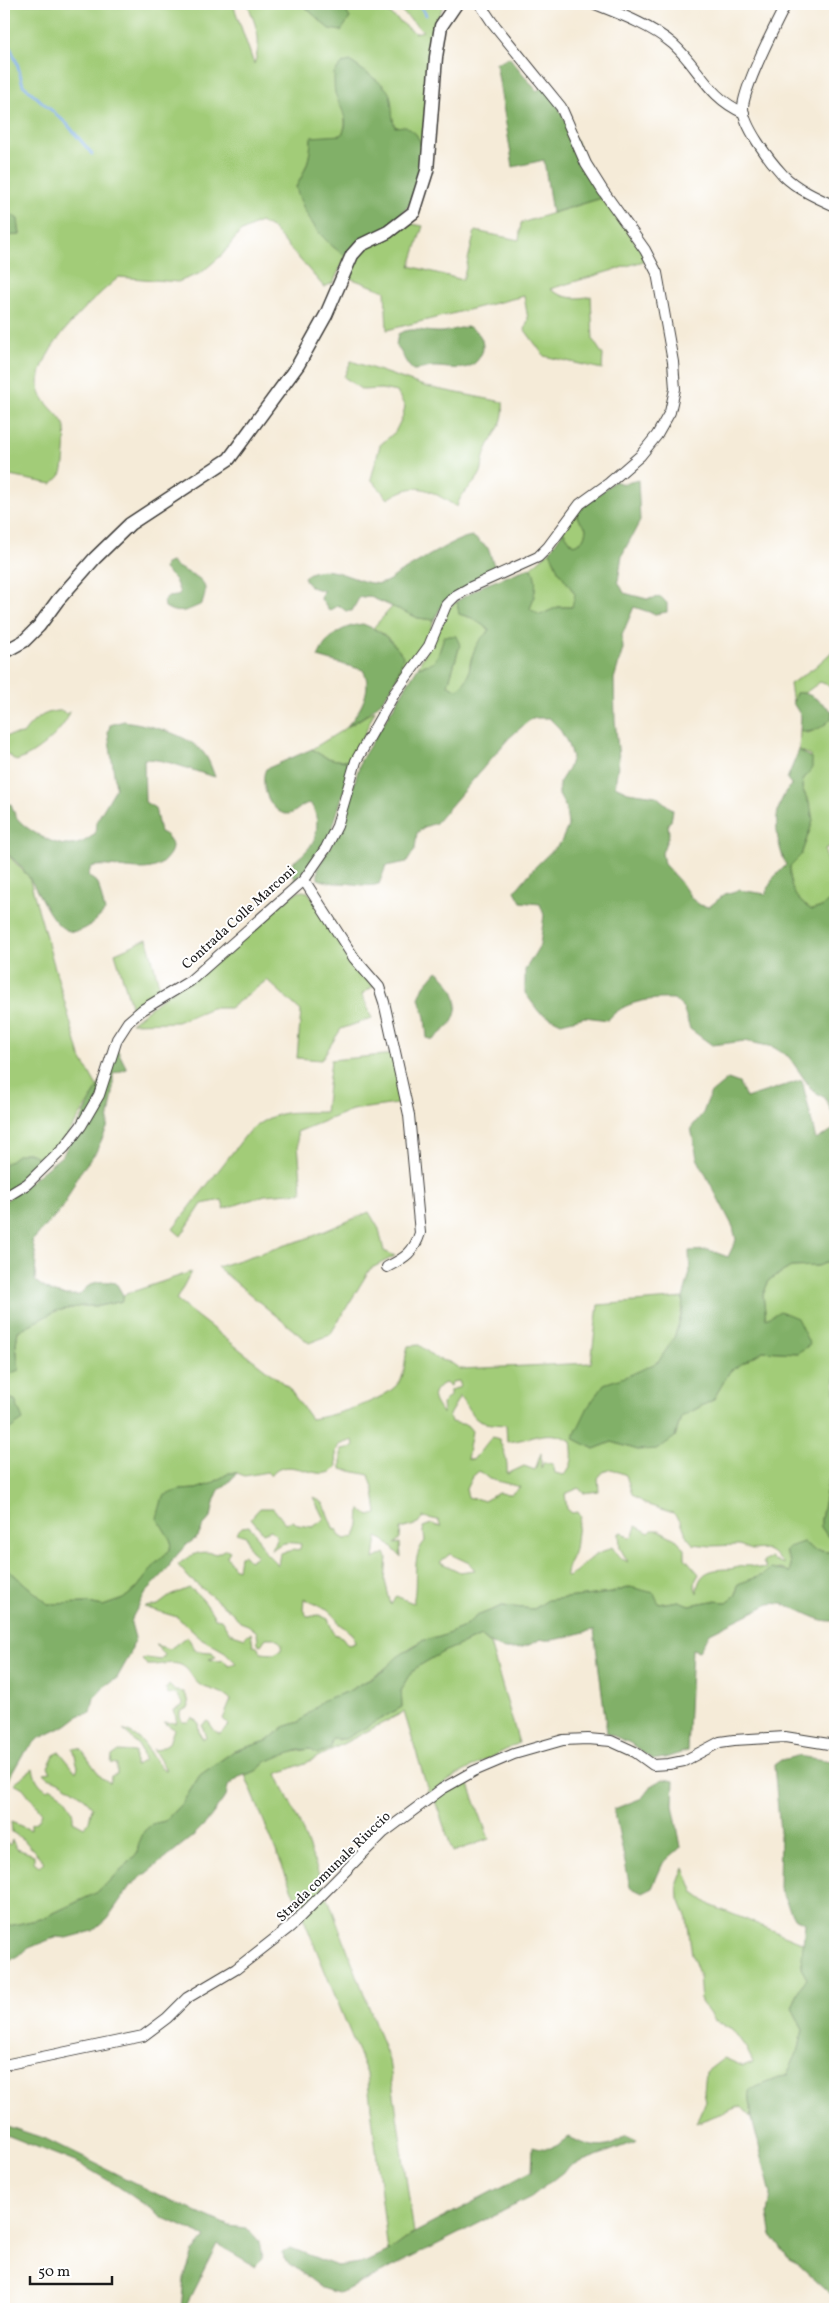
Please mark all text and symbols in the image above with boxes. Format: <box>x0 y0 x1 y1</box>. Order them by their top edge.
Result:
street label: Contrada Colle Marconi <box>178 862 300 974</box>
street label: Strada comunale Riuccio <box>273 1807 395 1927</box>
scale bar <box>30 2253 112 2285</box>
text: 50 m <box>38 2262 70 2283</box>

